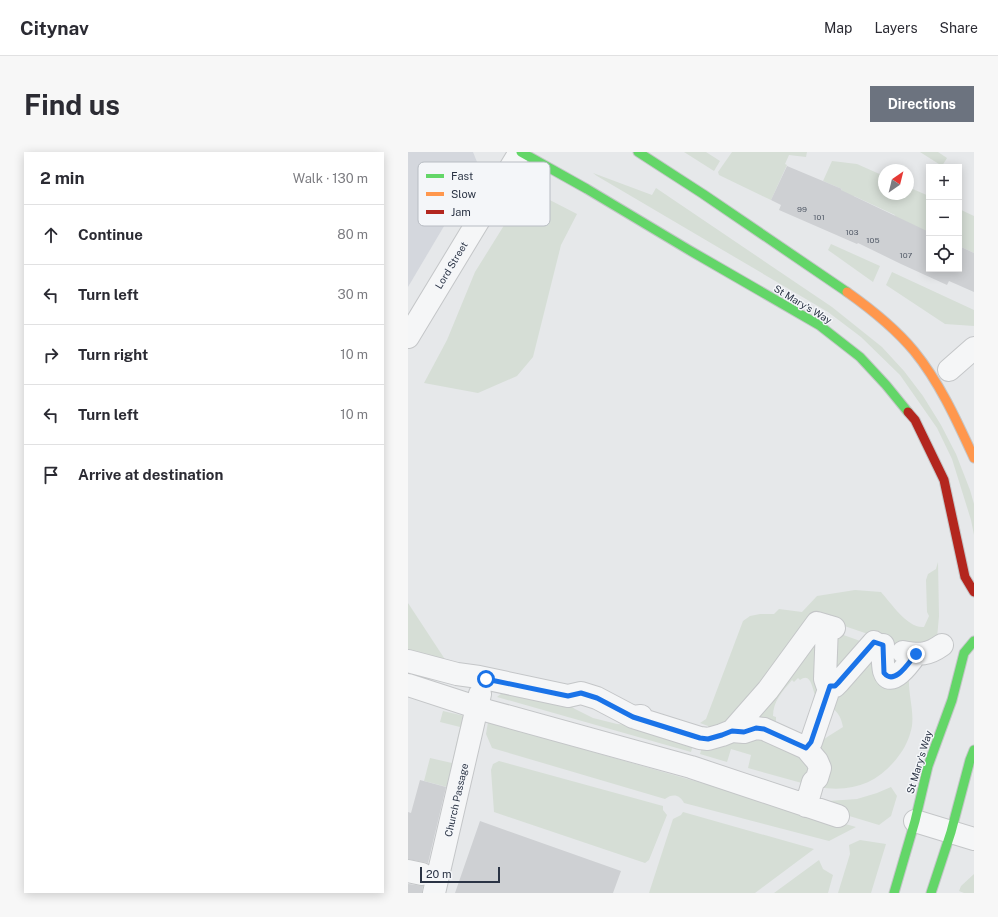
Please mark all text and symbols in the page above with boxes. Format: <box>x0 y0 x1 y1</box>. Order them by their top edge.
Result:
text: Citynav <box>20 17 89 39</box>
text: Map <box>824 20 852 36</box>
text: Layers <box>874 20 918 36</box>
text: Share <box>940 20 978 36</box>
button: Directions <box>870 86 974 122</box>
text: Find us <box>24 88 120 121</box>
legend <box>418 162 550 226</box>
north arrow <box>878 164 914 200</box>
map controls <box>926 164 962 272</box>
button: + <box>926 164 962 200</box>
text: 2 min <box>40 168 85 188</box>
text: Fast <box>451 170 473 182</box>
text: Walk · 130 m <box>293 171 368 186</box>
text: Slow <box>451 188 477 200</box>
button: − <box>926 200 962 236</box>
house number: 99 <box>797 204 807 214</box>
text: Jam <box>451 206 471 218</box>
house number: 101 <box>813 212 825 222</box>
icon: ahead <box>40 224 62 246</box>
text: Continue <box>78 226 143 243</box>
text: 80 m <box>337 227 368 242</box>
house number: 103 <box>845 227 859 237</box>
house number: 105 <box>866 235 880 245</box>
button: locate <box>926 236 962 272</box>
street label: Lord Street <box>432 239 470 291</box>
house number: 107 <box>900 250 913 260</box>
street label: St Mary's Way <box>772 282 835 326</box>
icon: left <box>40 284 62 306</box>
text: Turn left <box>78 286 139 303</box>
text: 30 m <box>338 287 368 302</box>
icon: right <box>40 344 62 366</box>
text: Turn right <box>78 346 148 363</box>
text: 10 m <box>340 347 368 362</box>
icon: left <box>40 404 62 426</box>
text: Turn left <box>78 406 139 423</box>
text: 10 m <box>340 407 368 422</box>
icon: arrive <box>40 464 62 486</box>
text: Arrive at destination <box>78 466 223 483</box>
route end <box>907 645 925 663</box>
route start <box>477 670 495 688</box>
street label: St Mary's Way <box>904 728 934 795</box>
street label: Church Passage <box>442 762 470 838</box>
scale bar <box>420 865 500 884</box>
text: 20 m <box>426 868 451 880</box>

